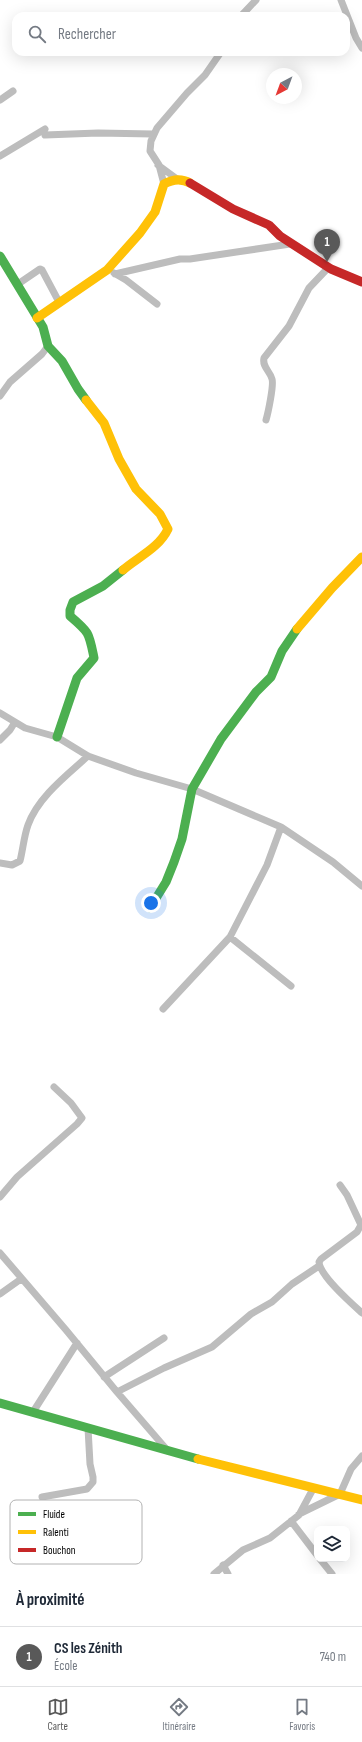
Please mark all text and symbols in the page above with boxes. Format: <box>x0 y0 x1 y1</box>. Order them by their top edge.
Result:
search box <box>12 12 350 56</box>
icon: search <box>26 23 48 45</box>
text: Rechercher <box>58 25 116 44</box>
north arrow <box>266 68 302 104</box>
pin: 1 <box>314 229 340 262</box>
your location <box>141 893 161 913</box>
legend <box>10 1500 142 1564</box>
text: Fluide <box>43 1508 65 1521</box>
text: Ralenti <box>43 1526 69 1539</box>
map controls <box>314 1526 350 1562</box>
button: layers <box>314 1526 350 1562</box>
text: Bouchon <box>43 1544 76 1557</box>
text: À proximité <box>16 1590 84 1610</box>
text: CS les Zénith <box>54 1639 123 1658</box>
text: 1 <box>26 1649 32 1665</box>
text: 740 m <box>320 1649 346 1665</box>
text: École <box>54 1658 77 1674</box>
tab: Carte <box>47 1696 69 1733</box>
tab: Itinéraire <box>162 1696 196 1733</box>
tab: Favoris <box>289 1696 315 1733</box>

